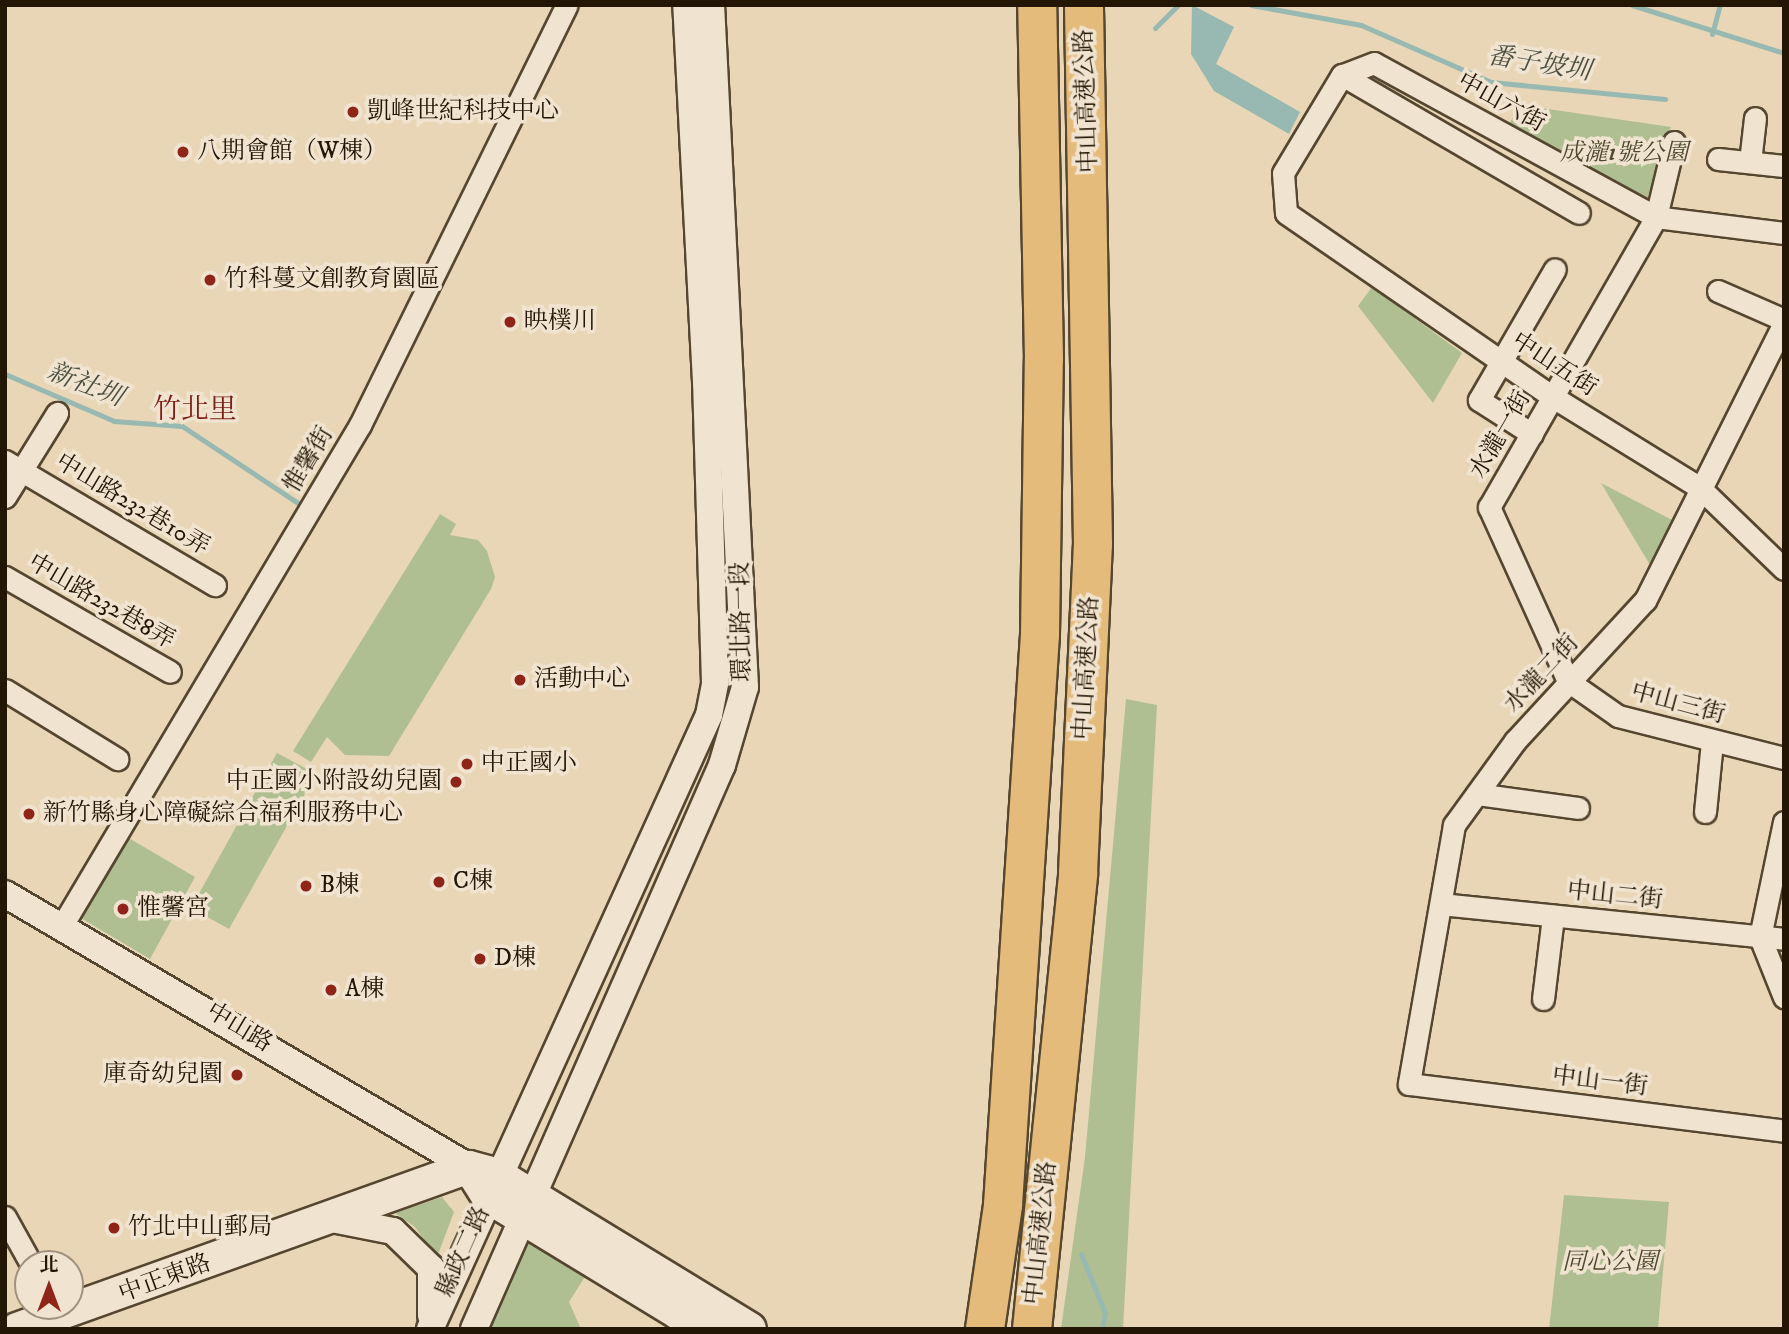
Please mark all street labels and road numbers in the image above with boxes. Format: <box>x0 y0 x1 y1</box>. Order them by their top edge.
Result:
street label: 中山高速公路 <box>1070 29 1104 173</box>
street label: 中山六街 <box>1452 67 1550 139</box>
street label: 中山五街 <box>1506 327 1602 403</box>
street label: 水瀧一街 <box>1465 386 1537 484</box>
street label: 惟馨街 <box>278 422 340 498</box>
street label: 中山路232巷10弄 <box>50 448 214 562</box>
street label: 中山路232巷8弄 <box>23 548 179 656</box>
street label: 環北路一段 <box>727 562 757 682</box>
street label: 中山高速公路 <box>1069 595 1105 741</box>
street label: 水瀧二街 <box>1499 629 1585 719</box>
street label: 中山三街 <box>1628 678 1728 730</box>
street label: 中山二街 <box>1566 877 1664 915</box>
street label: 中山路 <box>201 997 277 1059</box>
street label: 中山一街 <box>1551 1062 1649 1102</box>
street label: 中山高速公路 <box>1019 1160 1063 1306</box>
street label: 縣政二路 <box>431 1202 497 1302</box>
street label: 中正東路 <box>115 1249 215 1309</box>

